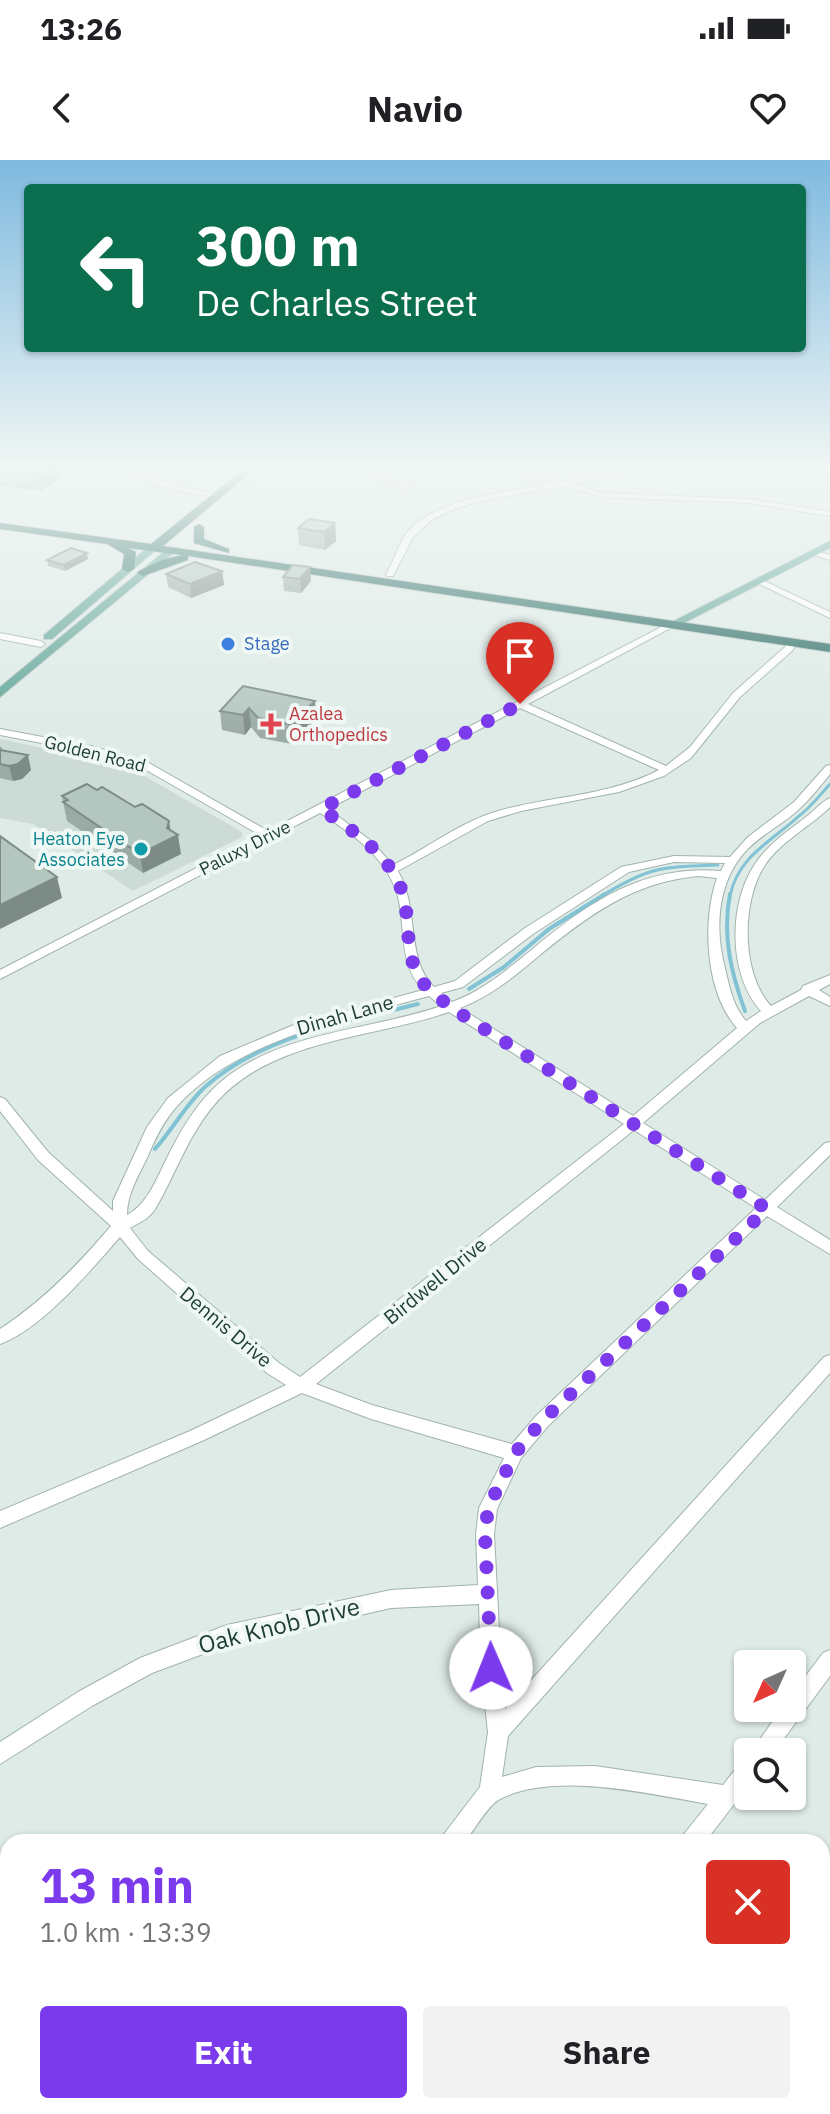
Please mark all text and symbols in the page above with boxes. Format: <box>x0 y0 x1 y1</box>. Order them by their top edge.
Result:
text: 13:26 <box>40 9 122 48</box>
text: Navio <box>367 85 463 132</box>
icon: back <box>40 86 84 130</box>
icon: heart <box>746 86 790 130</box>
text: 300 m <box>196 209 360 281</box>
icon: left <box>64 216 168 320</box>
text: De Charles Street <box>196 279 478 326</box>
pin <box>486 622 554 704</box>
place label: Stage <box>244 632 290 655</box>
icon: arrive <box>498 634 542 678</box>
marker: Stage <box>219 635 237 653</box>
place label: Azalea Orthopedics <box>289 702 388 746</box>
marker: Azalea Orthopedics <box>260 713 282 735</box>
street label: Golden Road <box>42 730 148 777</box>
street label: Paluxy Drive <box>195 815 294 880</box>
place label: Heaton Eye Associates <box>33 827 125 871</box>
marker: Heaton Eye Associates <box>132 840 150 858</box>
street label: Dinah Lane <box>293 988 396 1041</box>
street label: Birdwell Drive <box>378 1231 492 1330</box>
street label: Dennis Drive <box>174 1280 278 1373</box>
street label: Oak Knob Drive <box>195 1589 363 1661</box>
position arrow <box>449 1626 533 1710</box>
north arrow <box>734 1650 806 1722</box>
map controls <box>734 1650 806 1810</box>
button: search <box>734 1738 806 1810</box>
text: 13 min <box>40 1854 194 1916</box>
button: close <box>706 1860 790 1944</box>
text: 1.0 km · 13:39 <box>40 1915 212 1949</box>
button: Exit <box>40 2006 407 2098</box>
button: Share <box>423 2006 790 2098</box>

